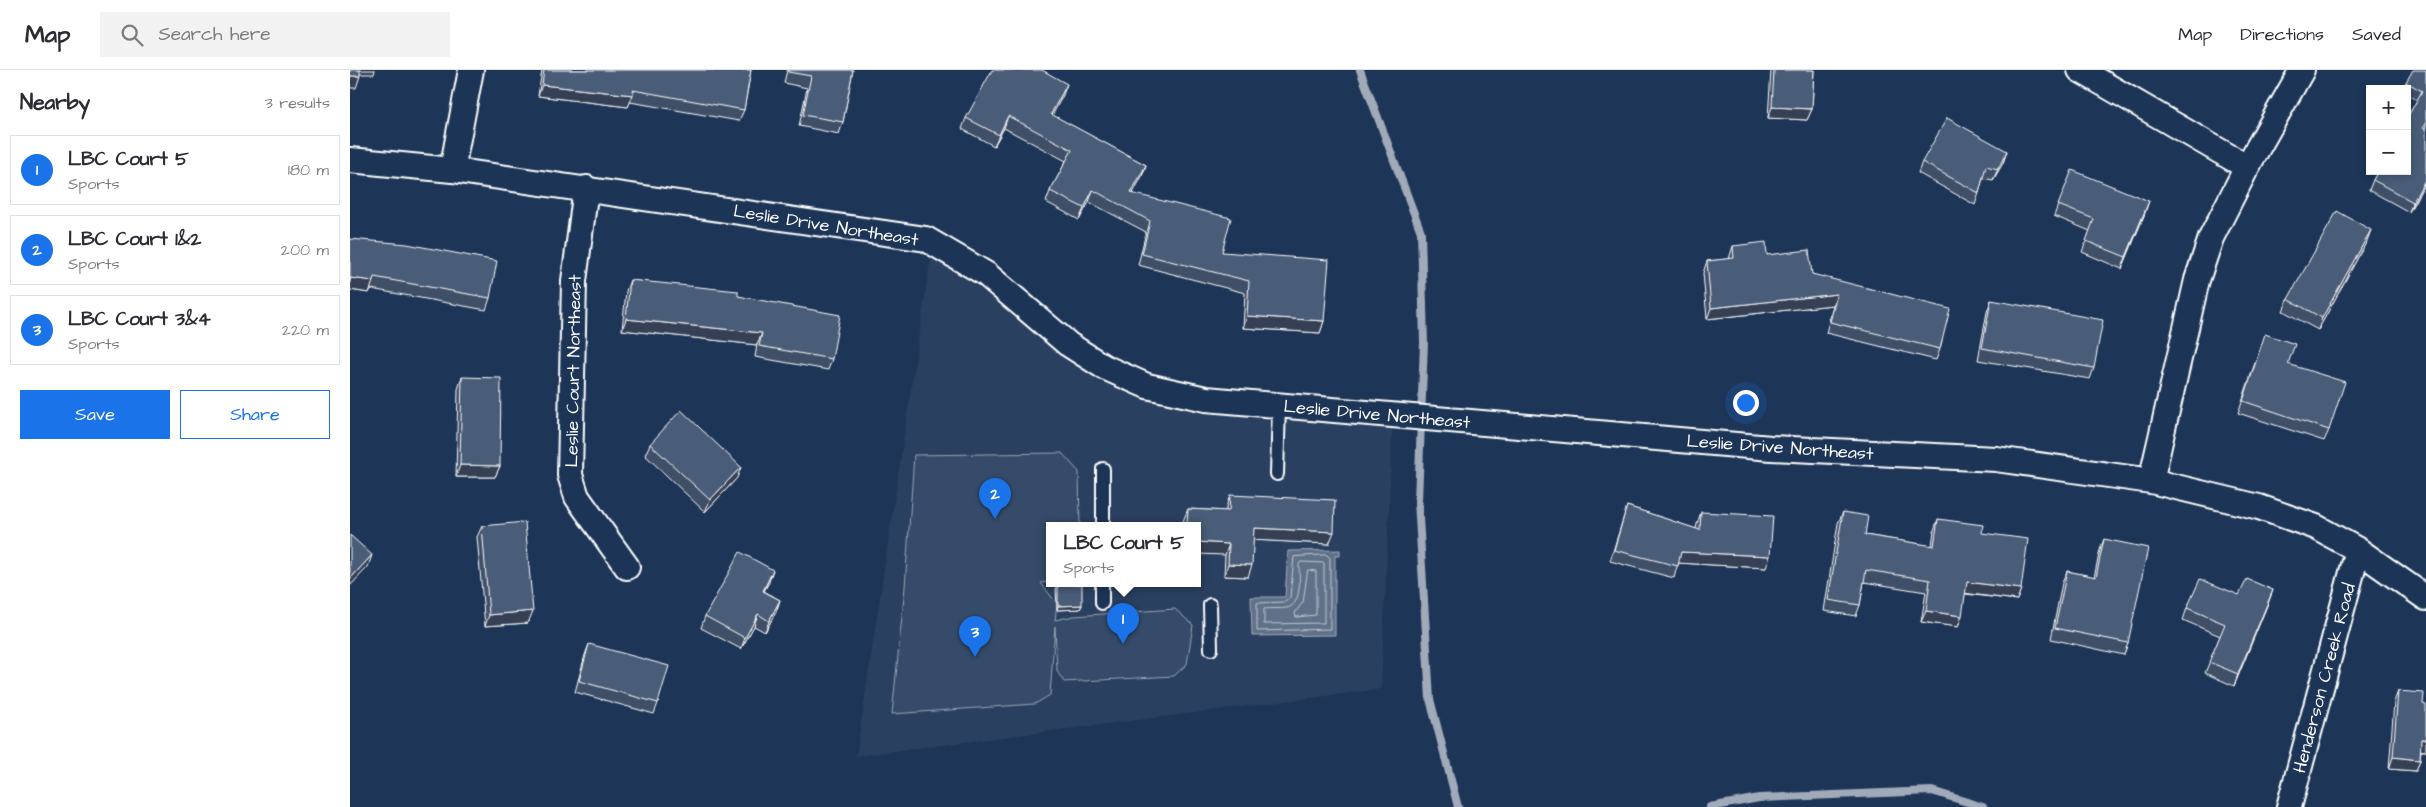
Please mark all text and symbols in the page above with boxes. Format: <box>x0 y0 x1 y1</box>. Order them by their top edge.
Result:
search box <box>100 12 450 57</box>
text: Map <box>25 18 70 52</box>
icon: search <box>118 21 146 49</box>
text: Search here <box>158 21 271 48</box>
text: Map <box>2178 22 2212 47</box>
text: Directions <box>2240 22 2324 47</box>
text: Saved <box>2352 22 2401 47</box>
map controls <box>2366 85 2411 175</box>
button: + <box>2366 85 2411 130</box>
text: Nearby <box>20 88 90 117</box>
text: 3 results <box>265 92 330 114</box>
button: − <box>2366 130 2411 175</box>
text: LBC Court 5 <box>68 146 189 173</box>
text: 1 <box>36 159 38 181</box>
text: 180 m <box>288 159 329 181</box>
text: Sports <box>68 173 120 195</box>
street label: Leslie Drive Northeast <box>732 199 921 253</box>
text: LBC Court 1&2 <box>68 226 201 253</box>
text: 2 <box>32 239 42 261</box>
text: 200 m <box>281 239 329 261</box>
text: Sports <box>68 253 120 275</box>
street label: Leslie Court Northeast <box>559 274 588 468</box>
text: LBC Court 3&4 <box>68 306 211 333</box>
text: 3 <box>33 319 41 341</box>
text: 220 m <box>282 319 329 341</box>
text: Sports <box>68 333 120 355</box>
button: Save <box>20 390 170 439</box>
button: Share <box>180 390 330 439</box>
your location <box>1733 390 1759 416</box>
street label: Leslie Drive Northeast <box>1283 394 1472 435</box>
street label: Leslie Drive Northeast <box>1686 429 1875 467</box>
pin: 2 <box>979 478 1011 519</box>
popup <box>1046 522 1201 587</box>
text: LBC Court 5 <box>1063 530 1184 557</box>
text: Sports <box>1063 557 1115 579</box>
street label: Henderson Creek Road <box>2287 580 2362 776</box>
pin: 1 <box>1107 603 1139 644</box>
pin: 3 <box>959 616 991 657</box>

